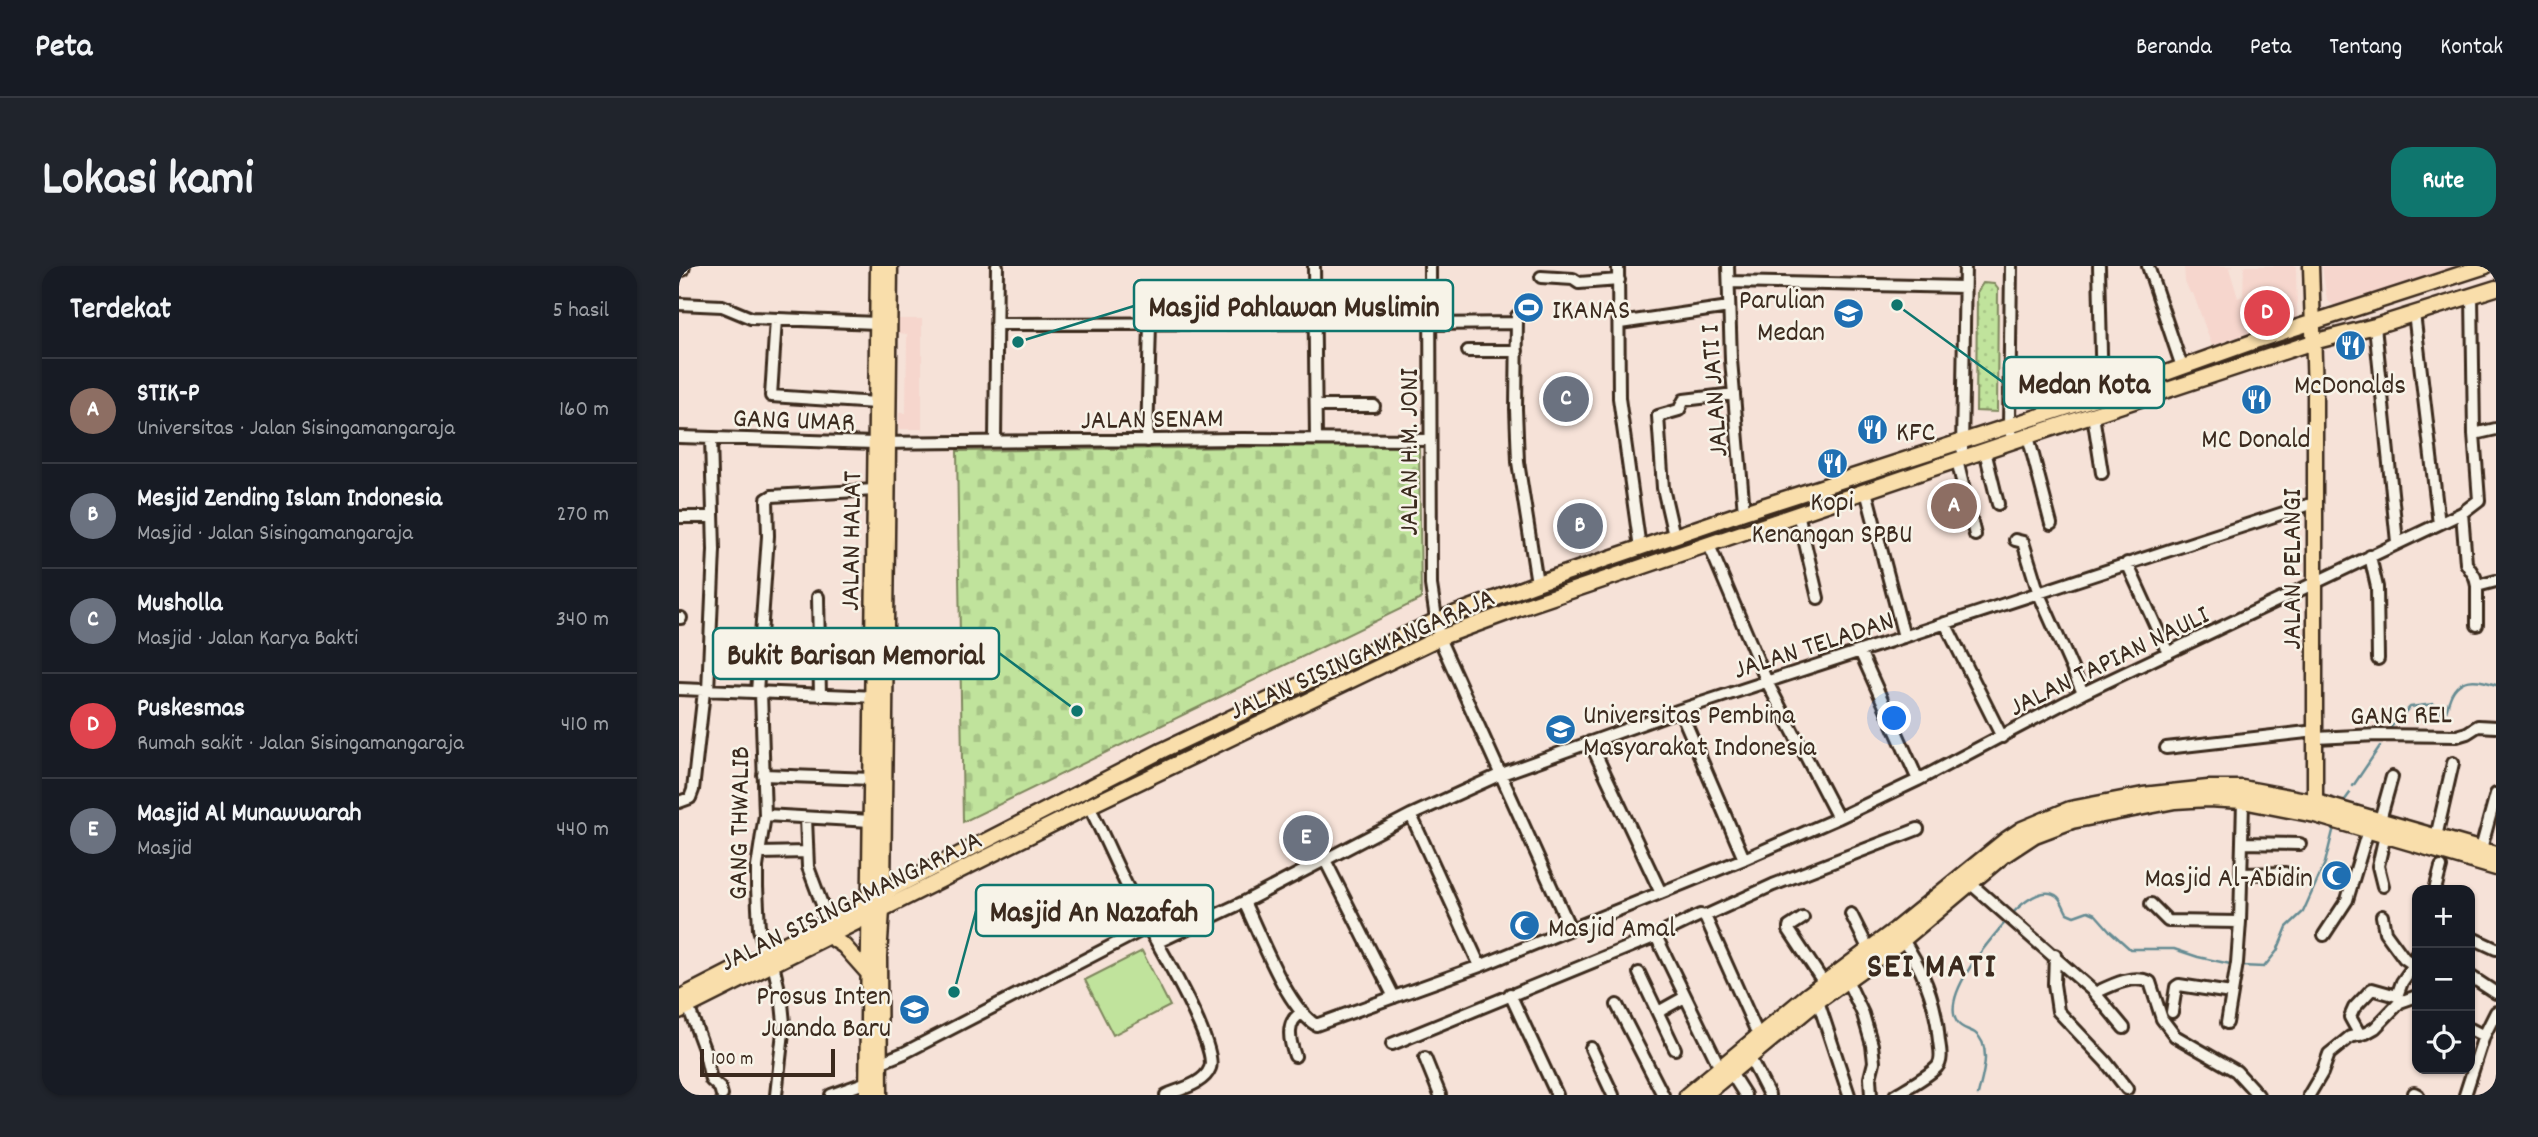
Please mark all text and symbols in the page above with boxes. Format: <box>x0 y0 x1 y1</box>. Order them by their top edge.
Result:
text: Peta <box>35 25 92 72</box>
text: Beranda <box>2136 31 2212 65</box>
text: Peta <box>2250 31 2291 65</box>
text: Tentang <box>2329 31 2402 65</box>
text: Kontak <box>2440 31 2503 65</box>
text: Lokasi kami <box>42 147 253 217</box>
button: Rute <box>2391 147 2496 217</box>
callout: Masjid Pahlawan Muslimin <box>1134 280 1453 331</box>
place label: Parulian Medan <box>1739 283 1825 355</box>
pin: D <box>2244 287 2290 339</box>
text: Masjid Pahlawan Muslimin <box>1148 289 1440 332</box>
text: Terdekat <box>70 290 171 333</box>
sports icon: IKANAS <box>1512 291 1546 325</box>
place label: IKANAS <box>1552 293 1630 333</box>
text: 5 hasil <box>552 295 609 328</box>
school or university icon: Parulian Medan <box>1831 297 1865 331</box>
street label: JALAN JATI I <box>1692 323 1742 458</box>
restaurant icon: McDonalds <box>2333 329 2367 363</box>
callout: Medan Kota <box>2004 357 2164 408</box>
text: Medan Kota <box>2018 366 2151 409</box>
street label: JALAN H.M. JONI <box>1392 368 1432 536</box>
place label: McDonalds <box>2294 368 2406 408</box>
pin: C <box>1543 373 1589 425</box>
text: STIK-P <box>137 376 200 413</box>
restaurant icon: MC Donald <box>2239 383 2273 417</box>
text: A <box>87 394 99 427</box>
text: 160 m <box>559 394 609 427</box>
street label: GANG UMAR <box>732 401 856 445</box>
street label: JALAN SENAM <box>1080 401 1224 443</box>
text: Universitas · Jalan Sisingamangaraja <box>137 413 455 446</box>
restaurant icon: KFC <box>1856 413 1890 447</box>
place label: KFC <box>1896 415 1935 455</box>
place label: MC Donald <box>2201 422 2311 462</box>
restaurant icon: Kopi Kenangan SPBU <box>1815 446 1849 480</box>
street label: JALAN HALAT <box>833 471 875 611</box>
pin: A <box>1931 480 1977 532</box>
text: Mesjid Zending Islam Indonesia <box>137 481 442 518</box>
place label: Kopi Kenangan SPBU <box>1752 485 1912 557</box>
street label: JALAN PELANGI <box>2275 488 2315 650</box>
text: B <box>88 499 98 532</box>
text: 270 m <box>557 499 609 532</box>
pin: B <box>1557 500 1603 552</box>
text: Masjid · Jalan Sisingamangaraja <box>137 518 413 551</box>
street label: JALAN SISINGAMANGARAJA <box>1224 580 1502 733</box>
text: Musholla <box>137 586 222 623</box>
street label: JALAN TAPIAN NAULI <box>2003 597 2217 729</box>
street label: JALAN TELADAN <box>1729 603 1900 693</box>
text: C <box>87 604 99 637</box>
text: 340 m <box>556 604 609 637</box>
text: Masjid · Jalan Karya Bakti <box>137 623 358 656</box>
callout: Bukit Barisan Memorial <box>713 628 999 679</box>
text: Bukit Barisan Memorial <box>727 637 986 680</box>
text: Puskesmas <box>137 691 245 728</box>
street label: GANG REL <box>2350 697 2452 739</box>
place label: Universitas Pembina Masyarakat Indonesia <box>1583 698 1817 770</box>
your location <box>1877 701 1911 735</box>
text: D <box>87 709 99 742</box>
text: 410 m <box>561 709 609 742</box>
school or university icon: Universitas Pembina Masyarakat Indonesia <box>1543 712 1577 746</box>
text: Rumah sakit · Jalan Sisingamangaraja <box>137 728 464 761</box>
street label: GANG THWALIB <box>721 746 763 900</box>
text: Masjid Al Munawwarah <box>137 796 362 833</box>
pin: E <box>1283 812 1329 864</box>
text: E <box>88 814 98 847</box>
text: 440 m <box>556 814 609 847</box>
street label: JALAN SISINGAMANGARAJA <box>714 823 990 984</box>
text: Masjid <box>137 833 192 866</box>
mosque icon: Masjid Al-Abidin <box>2319 859 2353 893</box>
place label: Masjid Al-Abidin <box>2144 861 2313 901</box>
callout: Masjid An Nazafah <box>976 885 1213 936</box>
map controls <box>2412 885 2475 1074</box>
button: + <box>2412 885 2475 948</box>
text: Masjid An Nazafah <box>990 894 1198 937</box>
mosque icon: Masjid Amal <box>1508 909 1542 943</box>
place label: Masjid Amal <box>1548 911 1676 951</box>
district label: SEI MATI <box>1867 944 1997 994</box>
button: − <box>2412 948 2475 1011</box>
place label: Prosus Inten Juanda Baru <box>756 979 891 1051</box>
school or university icon: Prosus Inten Juanda Baru <box>897 993 931 1027</box>
button: locate <box>2412 1011 2475 1074</box>
scale bar <box>700 1046 835 1078</box>
text: 100 m <box>711 1047 753 1074</box>

